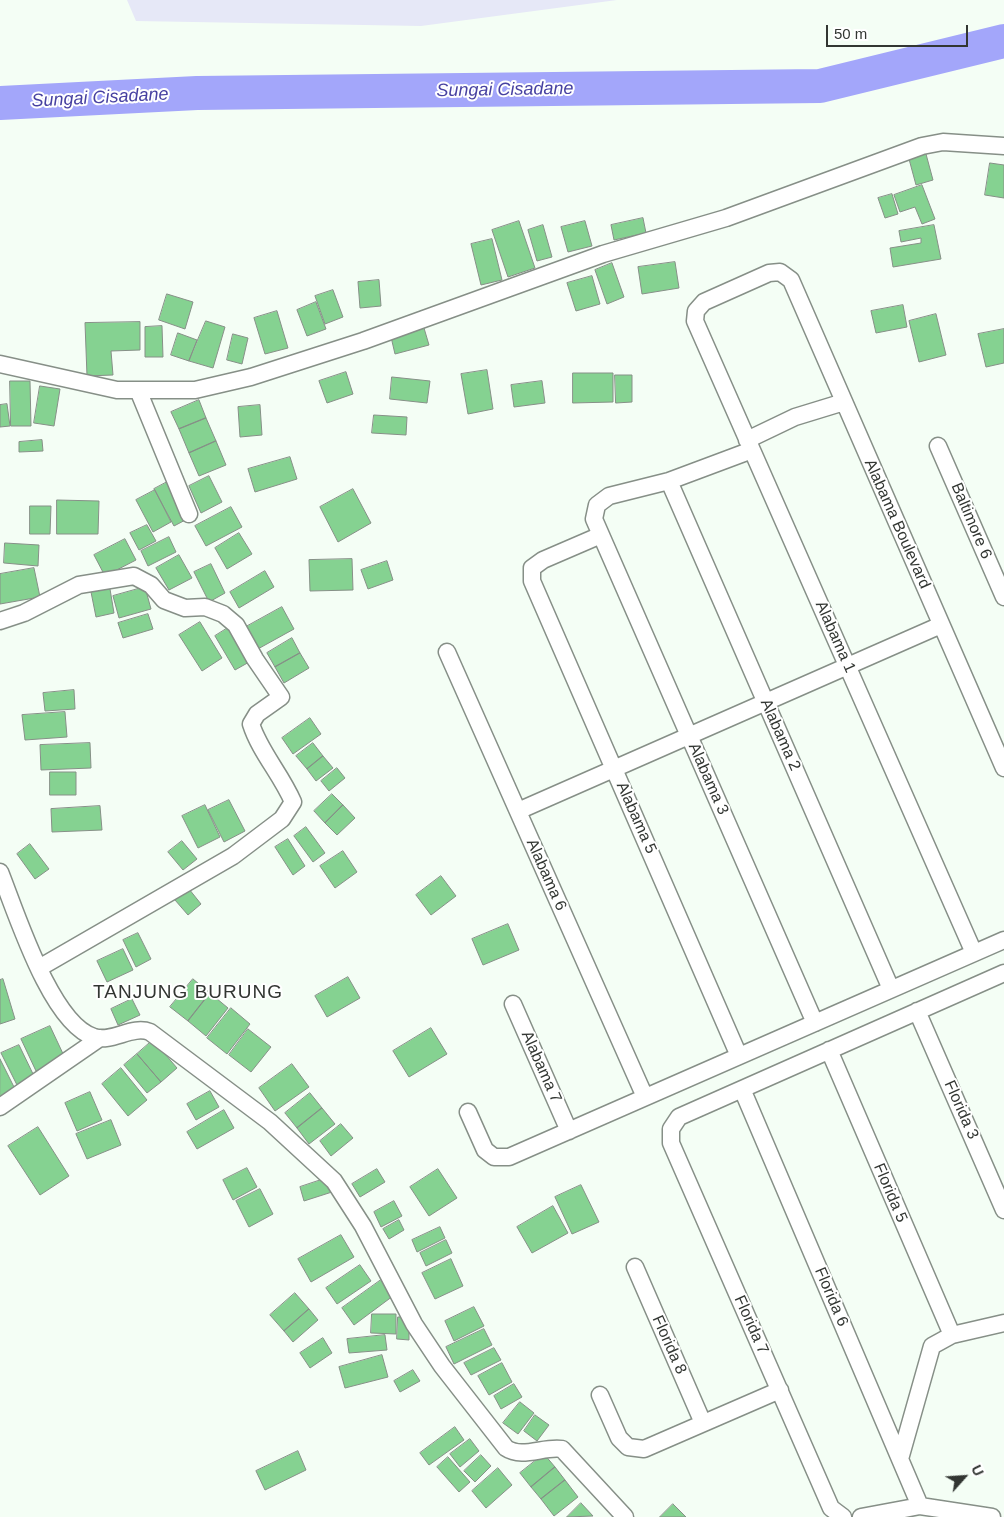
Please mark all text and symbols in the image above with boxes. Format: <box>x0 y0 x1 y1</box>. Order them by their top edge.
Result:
scale bar <box>829 15 972 47</box>
text: 50 m <box>834 25 867 42</box>
water label: Sungai Cisadane <box>436 78 574 102</box>
water label: Sungai Cisadane <box>31 84 169 112</box>
street label: Alabama Boulevard <box>860 456 934 592</box>
street label: Baltimore 6 <box>946 480 996 562</box>
street label: Alabama 1 <box>811 598 859 676</box>
street label: Alabama 2 <box>756 696 804 774</box>
street label: Alabama 3 <box>684 740 732 818</box>
street label: Alabama 5 <box>612 779 660 857</box>
street label: Alabama 6 <box>522 836 570 914</box>
district label: TANJUNG BURUNG <box>91 982 285 1004</box>
street label: Alabama 7 <box>517 1028 565 1106</box>
street label: Florida 3 <box>940 1078 982 1142</box>
street label: Florida 5 <box>869 1161 911 1225</box>
street label: Florida 6 <box>810 1265 852 1329</box>
street label: Florida 7 <box>730 1293 772 1357</box>
street label: Florida 8 <box>648 1313 690 1377</box>
north arrow <box>939 1452 989 1502</box>
text: U <box>968 1462 987 1478</box>

